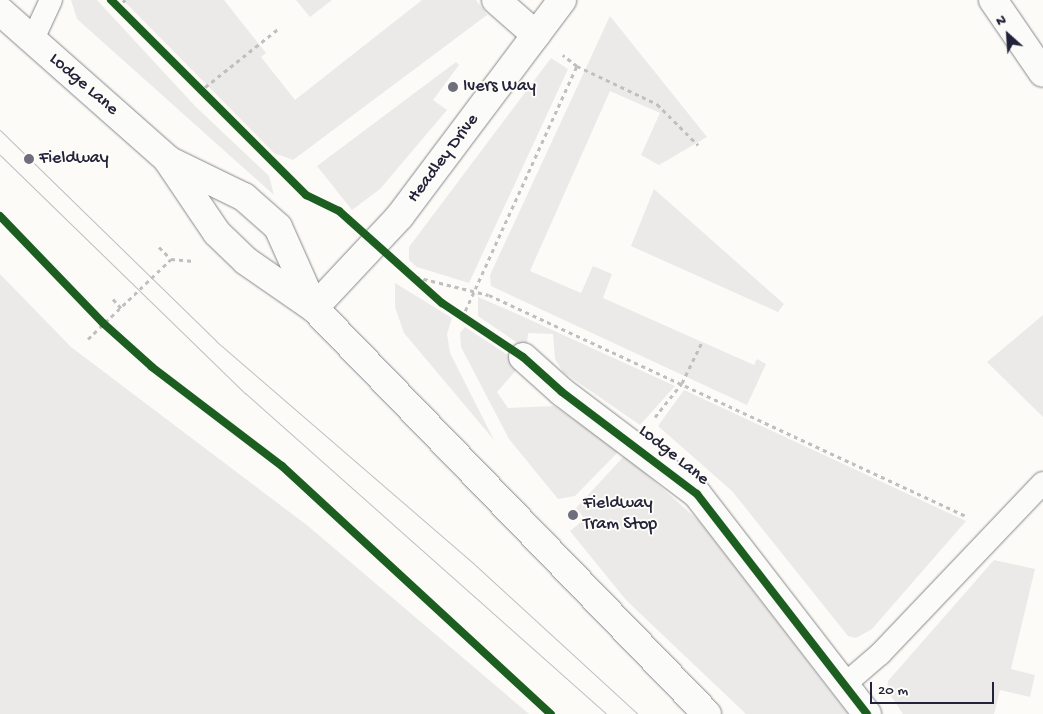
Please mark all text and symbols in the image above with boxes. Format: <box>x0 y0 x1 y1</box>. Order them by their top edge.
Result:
north arrow <box>983 10 1033 60</box>
text: N <box>993 11 1009 31</box>
street label: Lodge Lane <box>44 49 122 121</box>
place label: Ivers Way <box>463 76 536 98</box>
marker: Ivers Way <box>447 81 459 93</box>
street label: Headley Drive <box>404 110 484 208</box>
place label: Fieldway <box>39 148 109 170</box>
marker: Fieldway <box>23 153 35 165</box>
street label: Lodge Lane <box>633 421 713 491</box>
place label: Fieldway Tram Stop <box>583 494 657 536</box>
marker: Fieldway Tram Stop <box>567 509 579 521</box>
scale bar <box>873 672 997 704</box>
text: 20 m <box>878 682 908 700</box>

